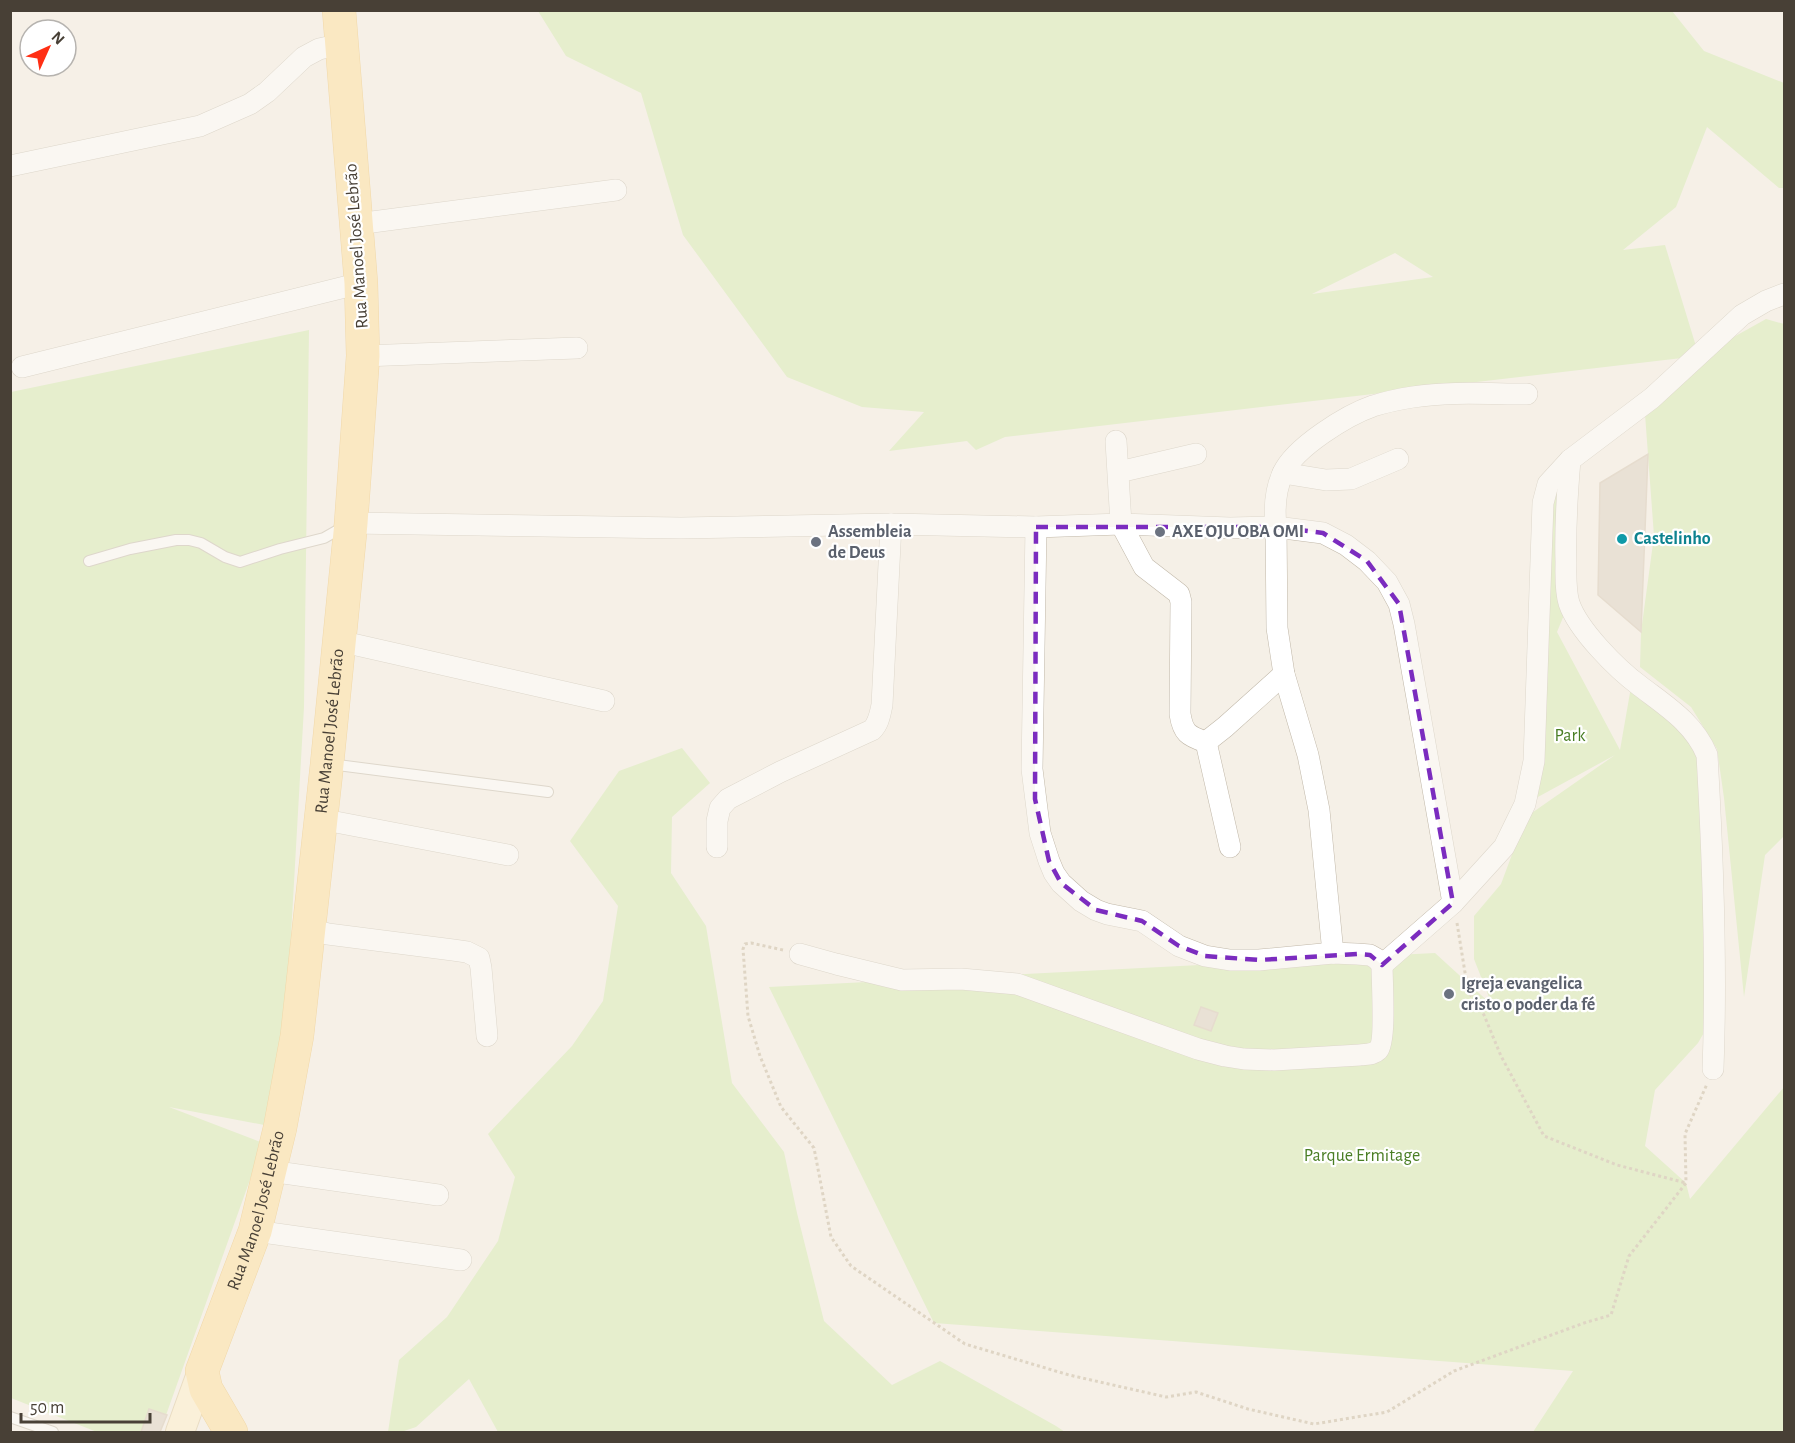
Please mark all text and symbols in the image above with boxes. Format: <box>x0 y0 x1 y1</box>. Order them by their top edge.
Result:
north arrow <box>18 18 78 78</box>
text: N <box>48 29 67 48</box>
street label: Rua Manoel José Lebrão <box>342 163 372 329</box>
place label: Assembleia de Deus <box>828 523 912 562</box>
place label: AXE OJU OBA OMI <box>1172 523 1304 541</box>
marker: AXE OJU OBA OMI <box>1153 525 1167 539</box>
place label: Castelinho <box>1634 530 1711 548</box>
marker: Castelinho <box>1615 532 1629 546</box>
marker: Assembleia de Deus <box>809 535 823 549</box>
street label: Rua Manoel José Lebrão <box>313 648 347 815</box>
park label: Park <box>1554 727 1586 745</box>
place label: Igreja evangelica cristo o poder da fé <box>1461 975 1595 1014</box>
marker: Igreja evangelica cristo o poder da fé <box>1442 987 1456 1001</box>
street label: Rua Manoel José Lebrão <box>224 1129 288 1293</box>
park label: Parque Ermitage <box>1304 1147 1420 1165</box>
scale bar <box>21 1386 150 1424</box>
text: 50 m <box>30 1399 64 1417</box>

